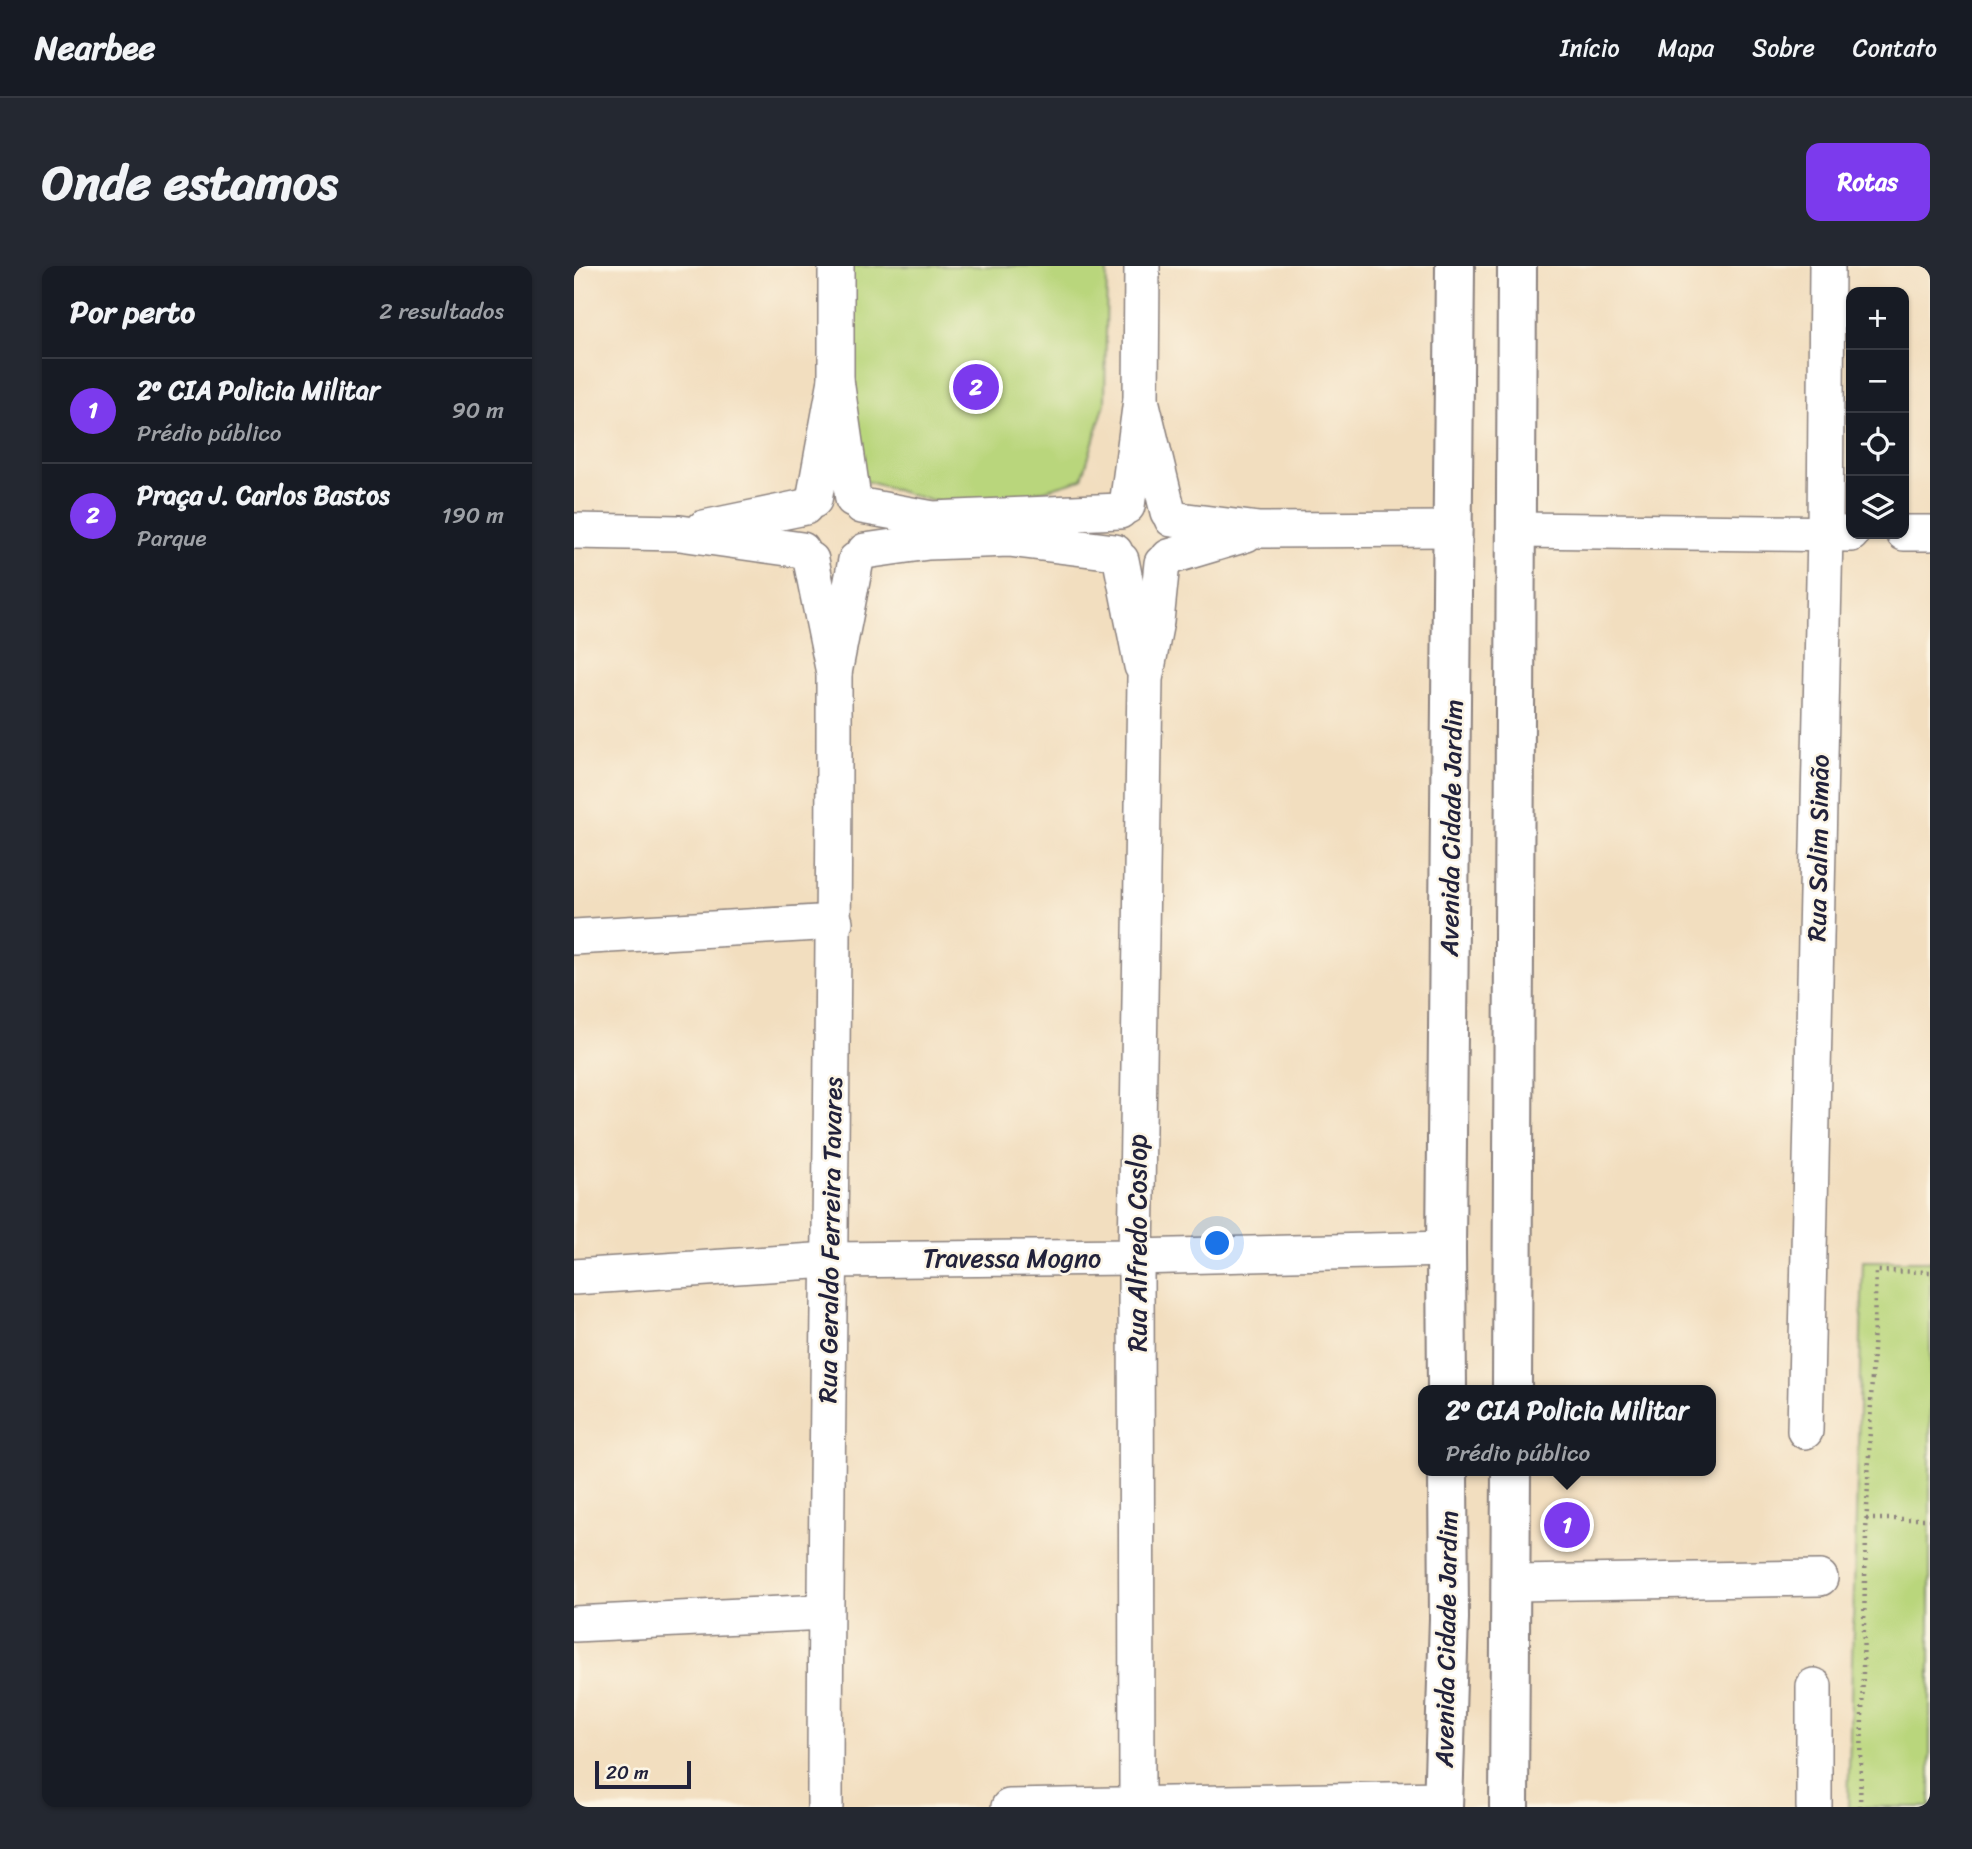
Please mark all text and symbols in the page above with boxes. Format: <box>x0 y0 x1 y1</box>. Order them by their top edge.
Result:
text: Nearbee <box>35 19 155 77</box>
text: Início <box>1560 27 1620 69</box>
text: Mapa <box>1658 27 1714 69</box>
text: Sobre <box>1752 27 1815 69</box>
text: Contato <box>1853 27 1937 69</box>
text: Onde estamos <box>42 139 338 226</box>
button: Rotas <box>1806 143 1930 221</box>
text: Por perto <box>70 285 195 339</box>
map controls <box>1846 287 1909 539</box>
button: + <box>1846 287 1909 350</box>
text: 2 resultados <box>379 291 504 332</box>
button: − <box>1846 350 1909 413</box>
pin: 2 <box>953 361 999 413</box>
text: 2º CIA Policia Militar <box>137 367 380 413</box>
text: 1 <box>88 390 98 431</box>
text: 90 m <box>452 390 504 431</box>
text: Prédio público <box>137 413 282 454</box>
button: locate <box>1846 413 1909 476</box>
text: Praça J. Carlos Bastos <box>137 472 390 518</box>
button: layers <box>1846 476 1909 539</box>
text: 2 <box>86 495 100 536</box>
text: 190 m <box>442 495 504 536</box>
text: Parque <box>137 518 207 559</box>
street label: Avenida Cidade Jardim <box>1426 699 1476 958</box>
street label: Rua Salim Simão <box>1793 754 1843 942</box>
street label: Rua Geraldo Ferreira Tavares <box>804 1076 856 1404</box>
street label: Rua Alfredo Coslop <box>1114 1134 1160 1352</box>
your location <box>1200 1226 1234 1260</box>
street label: Travessa Mogno <box>923 1235 1101 1281</box>
popup <box>1418 1385 1716 1476</box>
text: 2º CIA Policia Militar <box>1446 1387 1688 1433</box>
text: Prédio público <box>1446 1433 1590 1474</box>
pin: 1 <box>1544 1499 1590 1551</box>
street label: Avenida Cidade Jardim <box>1421 1510 1471 1769</box>
text: 20 m <box>606 1756 649 1789</box>
scale bar <box>595 1758 691 1790</box>

